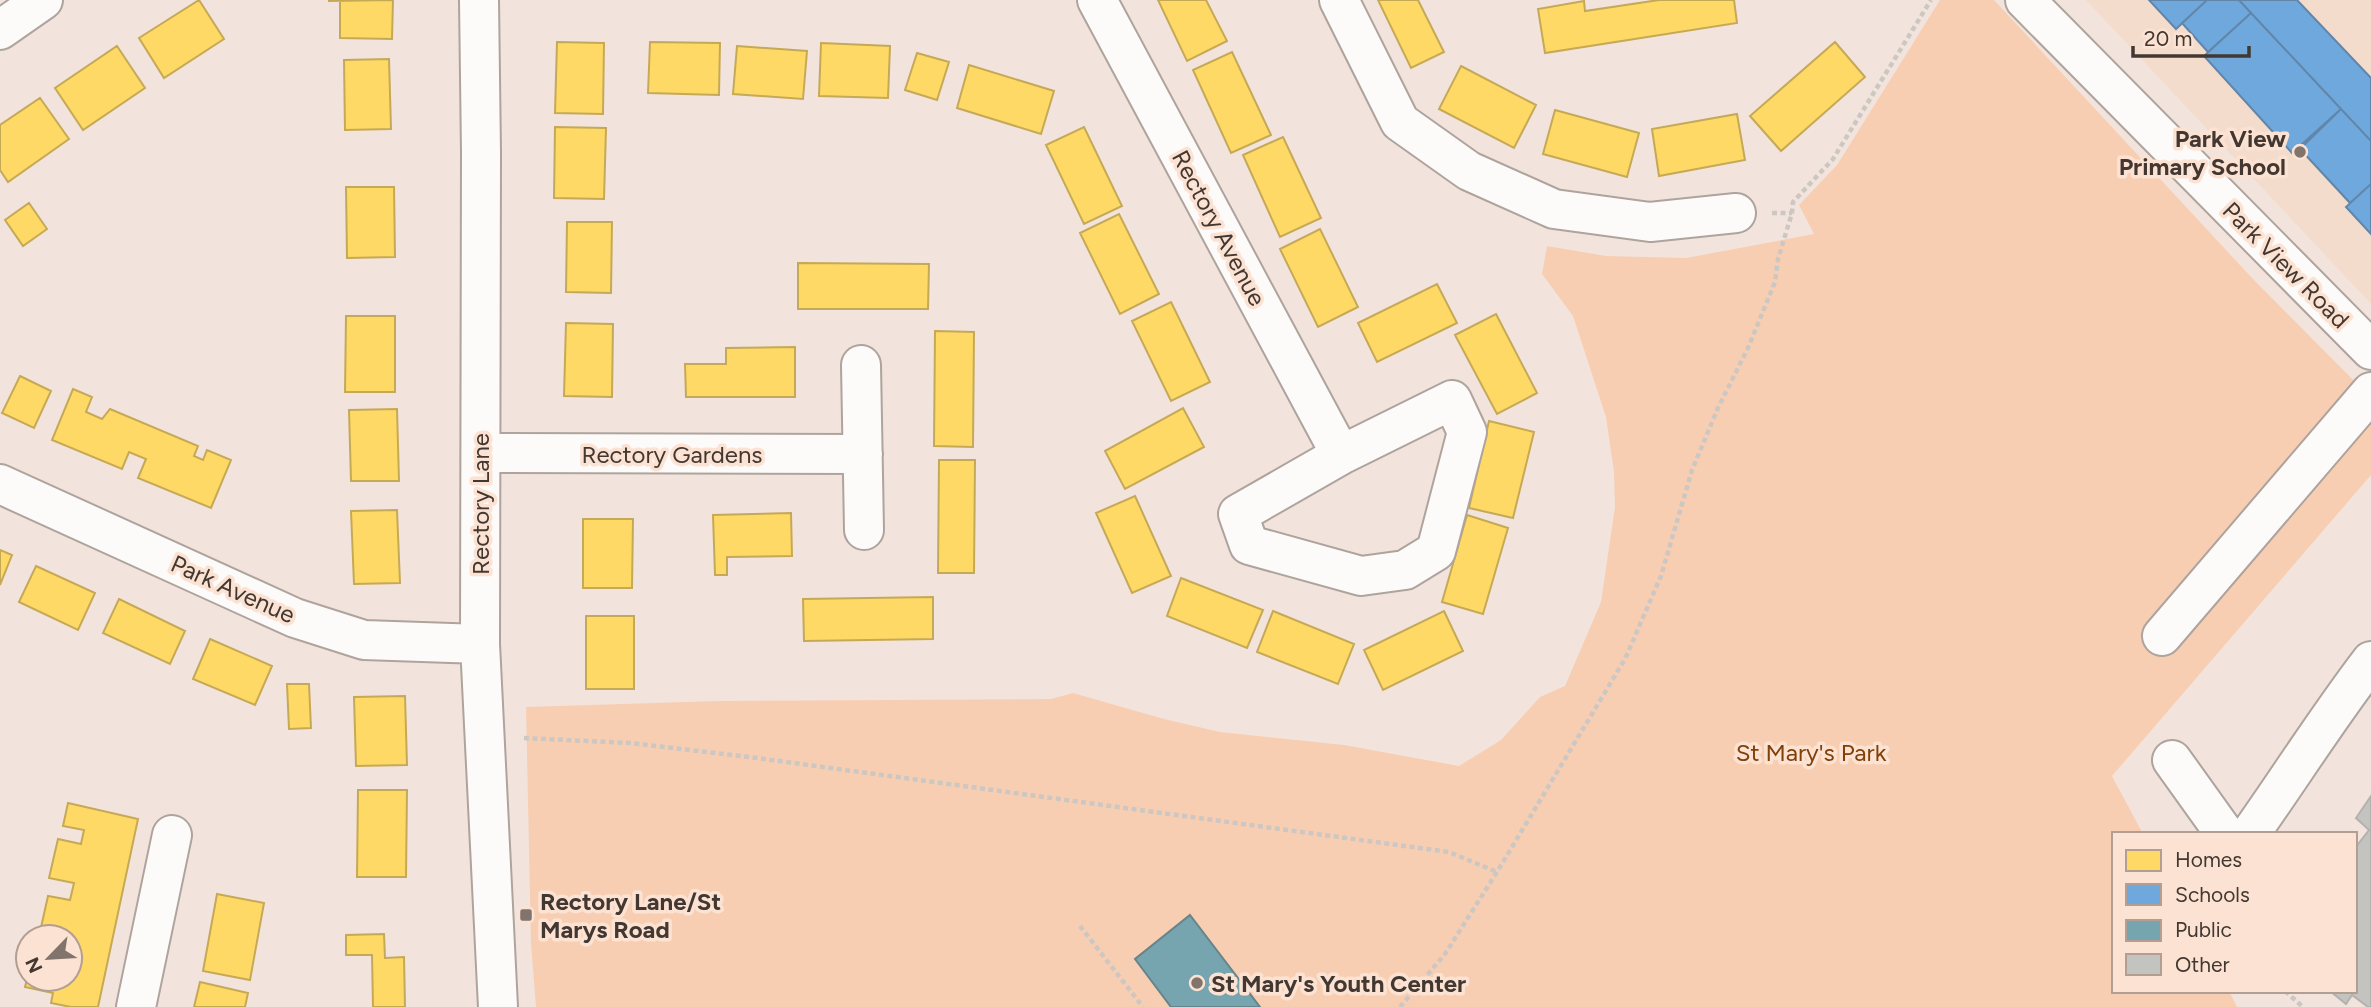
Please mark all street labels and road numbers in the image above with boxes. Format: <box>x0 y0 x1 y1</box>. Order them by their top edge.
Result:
street label: Rectory Avenue <box>1166 145 1272 311</box>
street label: Park View Road <box>2217 196 2355 334</box>
street label: Rectory Lane <box>466 433 495 575</box>
street label: Rectory Gardens <box>581 440 763 469</box>
street label: Park Avenue <box>166 549 300 629</box>

